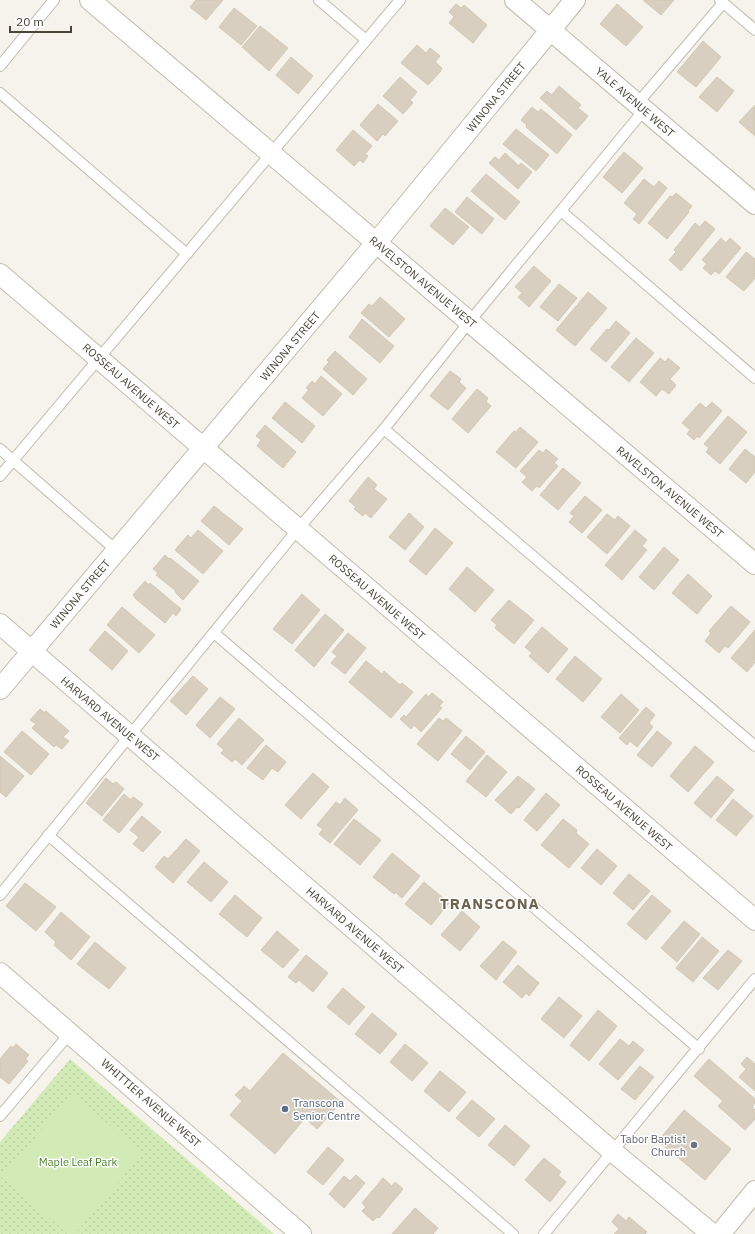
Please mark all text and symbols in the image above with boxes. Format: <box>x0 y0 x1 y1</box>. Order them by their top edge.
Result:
scale bar <box>10 8 71 34</box>
text: 20 m <box>16 14 44 29</box>
street label: WINONA STREET <box>464 59 529 135</box>
street label: YALE AVENUE WEST <box>593 64 678 141</box>
street label: RAVELSTON AVENUE WEST <box>367 233 480 331</box>
street label: WINONA STREET <box>257 308 323 383</box>
street label: ROSSEAU AVENUE WEST <box>80 340 183 432</box>
street label: RAVELSTON AVENUE WEST <box>614 443 727 541</box>
street label: ROSSEAU AVENUE WEST <box>326 551 429 643</box>
street label: WINONA STREET <box>47 556 113 631</box>
street label: HARVARD AVENUE WEST <box>58 674 163 765</box>
street label: ROSSEAU AVENUE WEST <box>573 762 676 854</box>
street label: HARVARD AVENUE WEST <box>303 884 407 977</box>
district label: TRANSCONA <box>440 894 540 913</box>
street label: WHITTIER AVENUE WEST <box>98 1056 204 1151</box>
place label: Transcona Senior Centre <box>293 1096 360 1123</box>
marker: Transcona Senior Centre <box>280 1104 290 1114</box>
place label: Tabor Baptist Church <box>620 1132 686 1159</box>
marker: Tabor Baptist Church <box>689 1140 699 1150</box>
park label: Maple Leaf Park <box>39 1155 117 1169</box>

